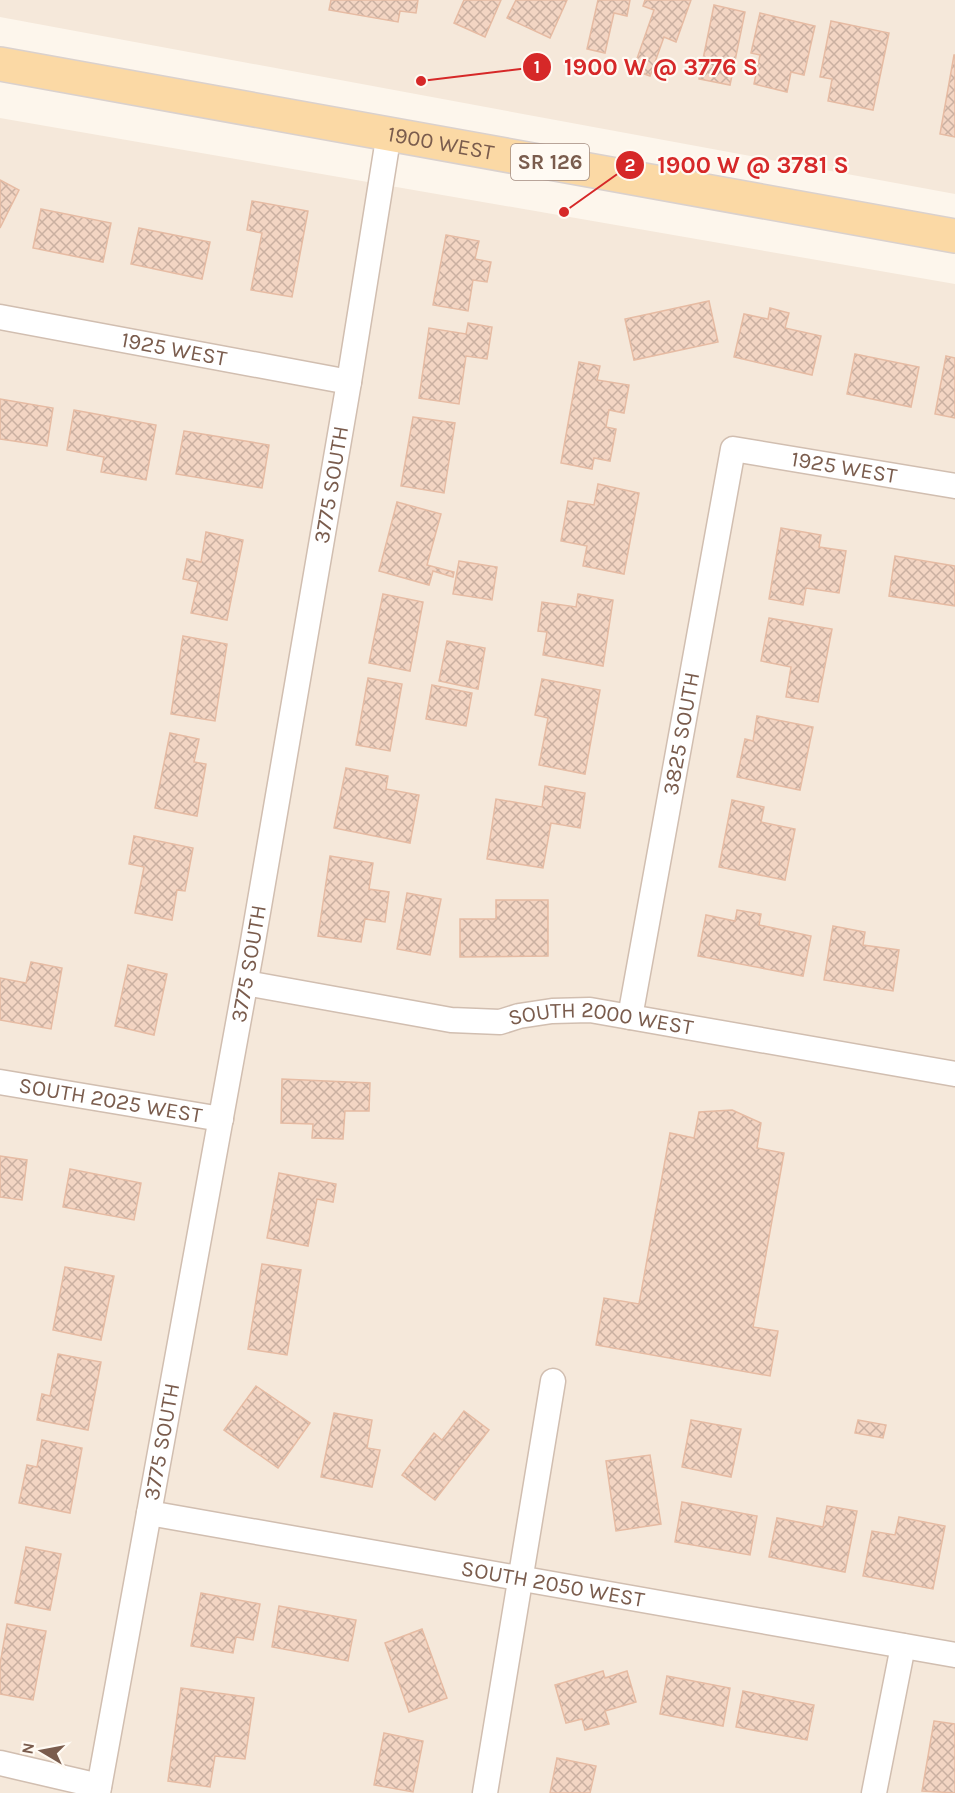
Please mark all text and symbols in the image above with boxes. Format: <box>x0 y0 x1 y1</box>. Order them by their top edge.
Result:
callout: 1900 W @ 3776 S <box>522 46 770 88</box>
text: 1900 W @ 3776 S <box>564 53 758 81</box>
text: 1 <box>534 56 540 78</box>
street label: 1900 WEST <box>386 121 496 166</box>
road number: SR 126 <box>511 144 589 180</box>
callout: 1900 W @ 3781 S <box>615 144 861 186</box>
text: 1900 W @ 3781 S <box>657 151 849 179</box>
text: 2 <box>625 154 635 176</box>
street label: 1925 WEST <box>119 327 229 372</box>
street label: 3775 SOUTH <box>308 424 354 545</box>
street label: 1925 WEST <box>789 446 899 489</box>
street label: 3825 SOUTH <box>657 670 705 797</box>
street label: 3775 SOUTH <box>226 903 272 1024</box>
street label: SOUTH 2000 WEST <box>505 997 695 1041</box>
street label: SOUTH 2025 WEST <box>17 1072 204 1129</box>
street label: 3775 SOUTH <box>138 1381 185 1503</box>
street label: SOUTH 2050 WEST <box>459 1555 647 1613</box>
north arrow <box>12 1721 72 1781</box>
text: N <box>17 1741 38 1756</box>

